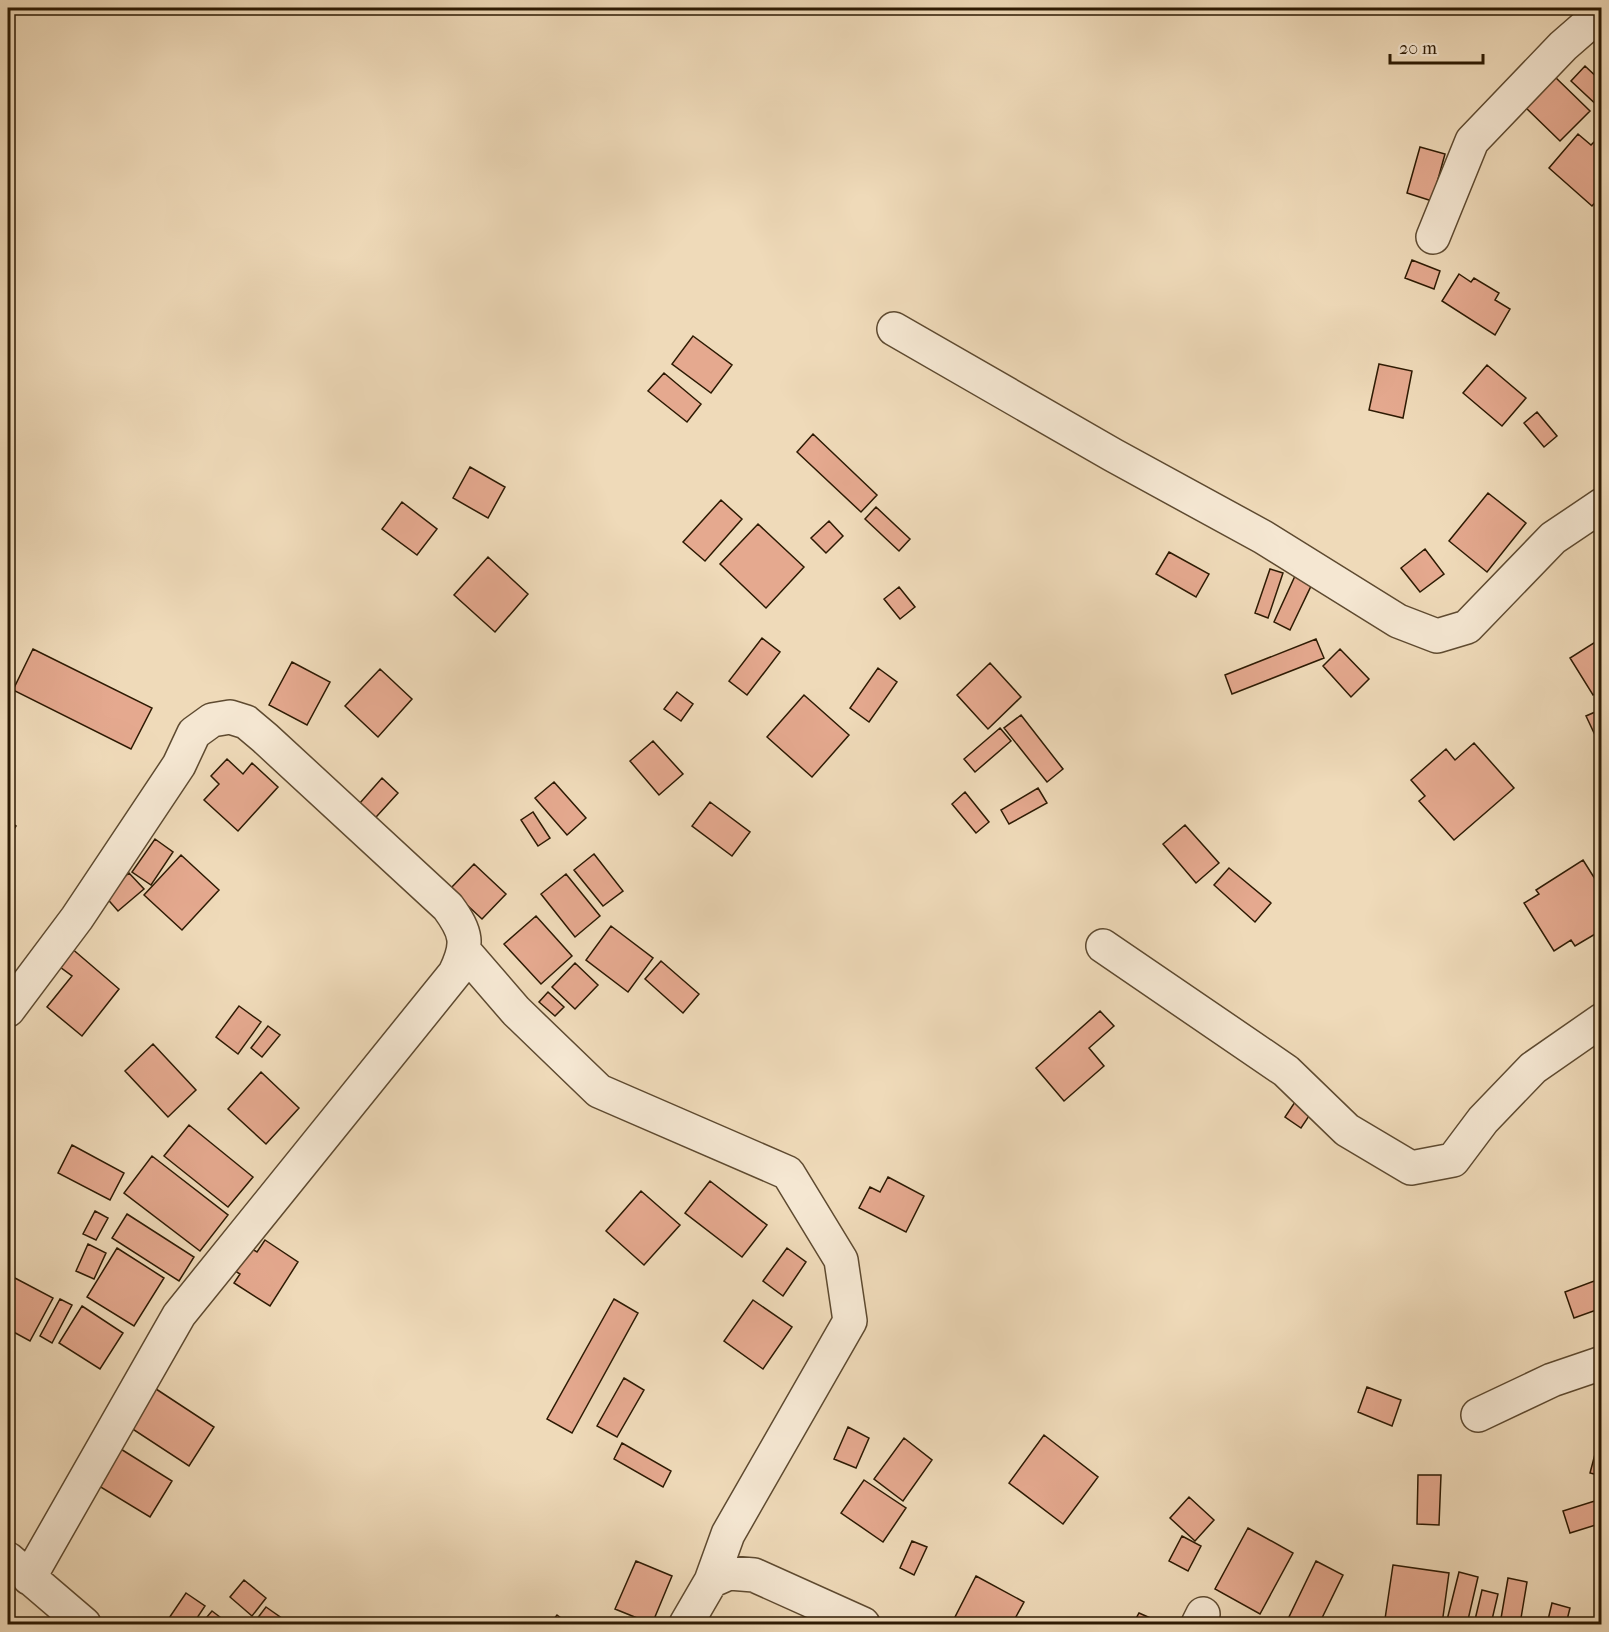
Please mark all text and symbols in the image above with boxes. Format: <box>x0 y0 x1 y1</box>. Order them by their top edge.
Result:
scale bar <box>1390 27 1483 65</box>
text: 20 m <box>1399 38 1437 59</box>

